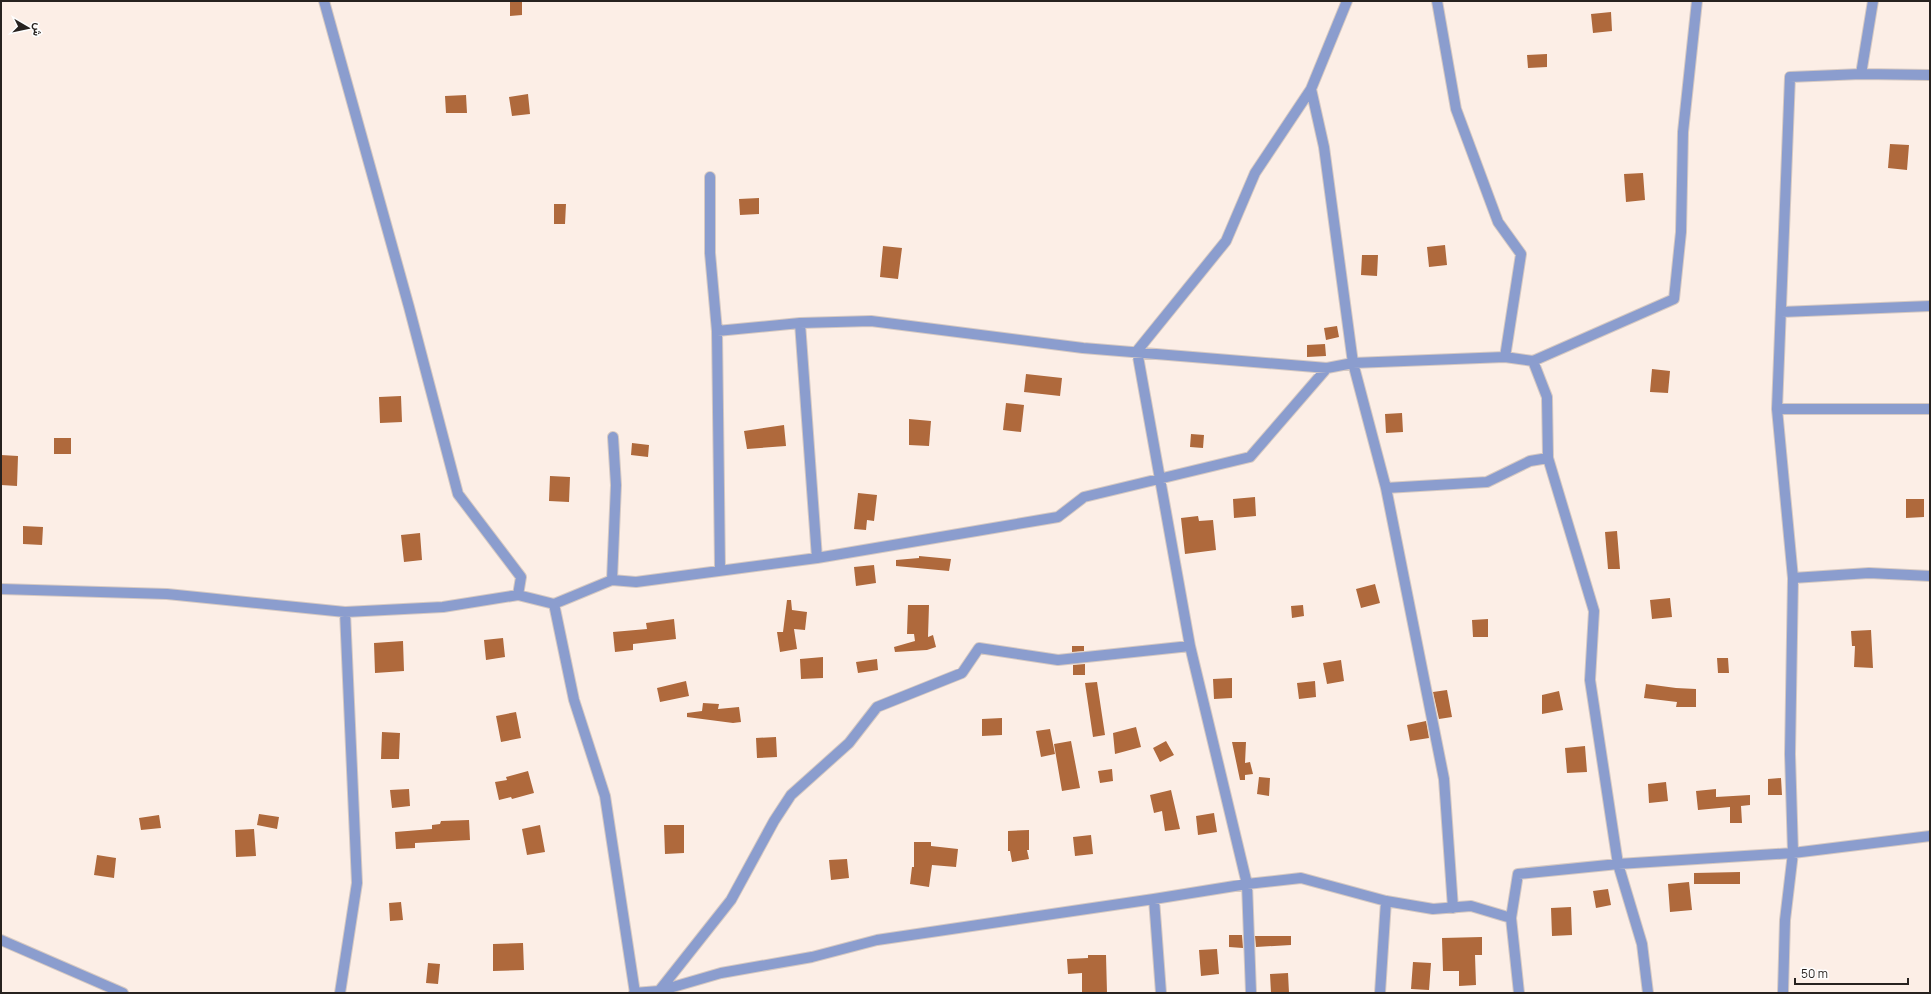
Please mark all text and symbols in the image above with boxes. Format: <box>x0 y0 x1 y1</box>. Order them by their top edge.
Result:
north arrow <box>8 8 48 48</box>
text: ش <box>30 22 47 37</box>
scale bar <box>1795 960 1908 986</box>
text: 50 m <box>1801 965 1828 982</box>

